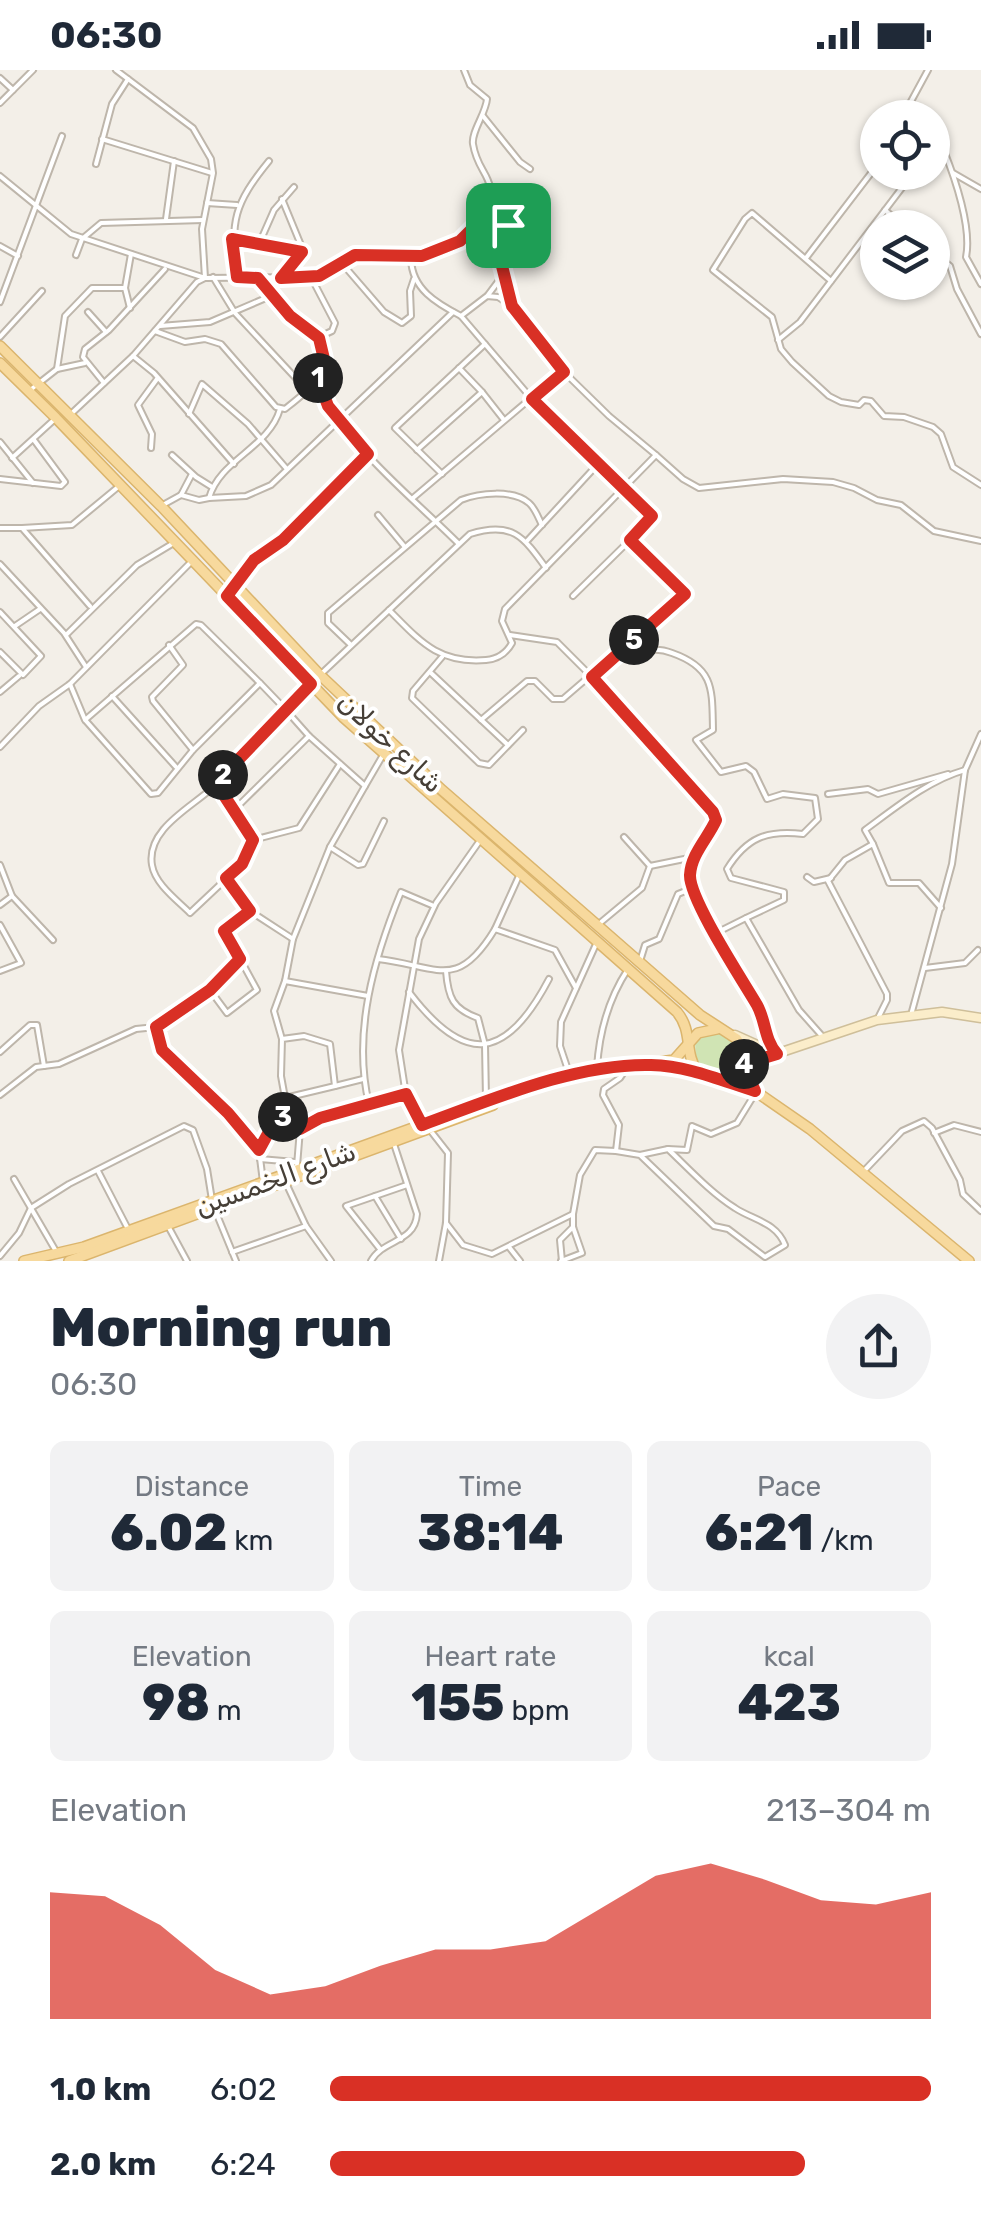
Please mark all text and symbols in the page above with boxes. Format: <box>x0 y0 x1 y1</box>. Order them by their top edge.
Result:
text: 06:30 <box>50 12 163 58</box>
map controls <box>860 100 950 300</box>
button: locate <box>860 100 950 190</box>
pin <box>466 183 551 268</box>
icon: arrive <box>481 198 536 253</box>
button: layers <box>860 210 950 300</box>
pin: 1 <box>293 353 343 403</box>
text: 1 <box>311 361 325 394</box>
pin: 5 <box>609 615 659 665</box>
text: 5 <box>625 623 643 656</box>
street label: شارع خولان <box>329 685 450 802</box>
pin: 2 <box>198 750 248 800</box>
text: 2 <box>214 758 232 791</box>
pin: 4 <box>719 1039 769 1089</box>
text: 4 <box>734 1047 754 1080</box>
pin: 3 <box>258 1092 308 1142</box>
text: 3 <box>274 1100 292 1133</box>
street label: شارع الخمسين <box>190 1134 361 1226</box>
button: share <box>826 1294 931 1399</box>
text: Morning run <box>50 1295 392 1360</box>
text: 06:30 <box>50 1365 137 1403</box>
text: Distance <box>134 1470 249 1503</box>
text: Time <box>459 1470 522 1503</box>
text: Pace <box>757 1470 821 1503</box>
text: 6.02 <box>110 1503 227 1563</box>
text: 38:14 <box>417 1503 564 1563</box>
text: 6:21 <box>705 1503 814 1563</box>
text: km <box>227 1524 273 1557</box>
text: /km <box>814 1524 874 1557</box>
text: Elevation <box>132 1640 252 1673</box>
text: Heart rate <box>425 1640 556 1673</box>
text: kcal <box>763 1640 815 1673</box>
text: 98 <box>142 1673 210 1733</box>
text: 155 <box>411 1673 505 1733</box>
text: 423 <box>737 1673 841 1733</box>
text: m <box>210 1694 242 1727</box>
text: bpm <box>505 1694 570 1727</box>
text: Elevation <box>50 1791 187 1829</box>
text: 213–304 m <box>766 1791 931 1829</box>
text: 1.0 km <box>50 2070 151 2108</box>
text: 6:02 <box>210 2070 277 2108</box>
text: 2.0 km <box>50 2145 156 2183</box>
text: 6:24 <box>210 2145 276 2183</box>

